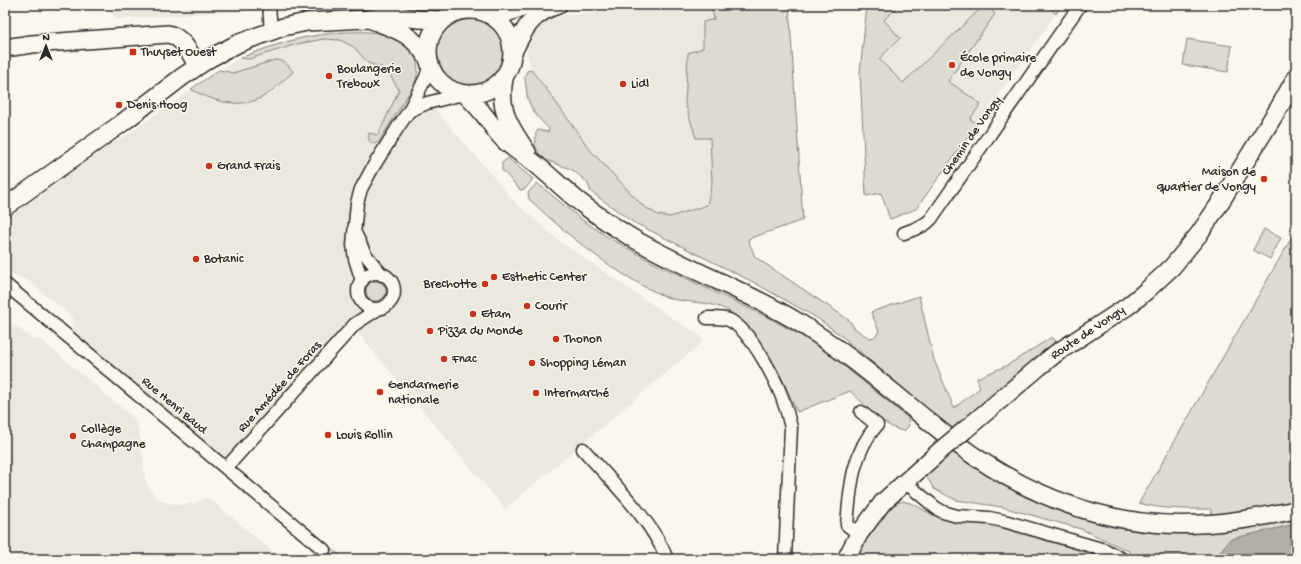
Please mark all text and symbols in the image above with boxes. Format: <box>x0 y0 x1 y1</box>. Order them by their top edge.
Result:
north arrow <box>26 26 66 66</box>
text: N <box>42 32 50 44</box>
place label: Thuyset Ouest <box>140 45 218 60</box>
marker: Thuyset Ouest <box>128 47 138 57</box>
place label: École primaire de Vongy <box>960 50 1037 81</box>
marker: École primaire de Vongy <box>947 60 957 70</box>
place label: Boulangerie Treboux <box>336 62 401 92</box>
marker: Boulangerie Treboux <box>324 71 334 81</box>
place label: Lidl <box>631 77 649 92</box>
marker: Lidl <box>618 79 628 89</box>
street label: Chemin de Vongy <box>939 93 1005 179</box>
place label: Denis Hoog <box>126 98 187 113</box>
marker: Denis Hoog <box>114 100 124 110</box>
place label: Grand Frais <box>217 159 281 174</box>
marker: Grand Frais <box>204 161 214 171</box>
place label: Maison de quartier de Vongy <box>1156 165 1257 195</box>
marker: Maison de quartier de Vongy <box>1259 174 1269 184</box>
place label: Botanic <box>203 252 244 267</box>
marker: Botanic <box>191 254 201 264</box>
place label: Esthetic Center <box>502 270 587 285</box>
marker: Esthetic Center <box>489 272 499 282</box>
place label: Brechotte <box>423 277 477 292</box>
marker: Brechotte <box>480 279 490 289</box>
place label: Courir <box>535 299 568 314</box>
marker: Courir <box>522 301 532 311</box>
street label: Route de Vongy <box>1048 302 1128 363</box>
place label: Etam <box>481 307 511 322</box>
marker: Etam <box>468 309 478 319</box>
place label: Pizza du Monde <box>437 324 523 339</box>
marker: Pizza du Monde <box>425 326 435 336</box>
place label: Thonon <box>563 332 603 347</box>
marker: Thonon <box>551 334 561 344</box>
street label: Rue Amédée de Foras <box>235 337 326 436</box>
place label: Fnac <box>451 352 477 367</box>
marker: Fnac <box>439 354 449 364</box>
place label: Shopping Léman <box>540 356 627 371</box>
marker: Shopping Léman <box>527 358 537 368</box>
street label: Rue Henri Baud <box>138 374 211 439</box>
place label: Gendarmerie nationale <box>388 378 459 408</box>
place label: Intermarché <box>544 386 609 401</box>
marker: Gendarmerie nationale <box>375 387 385 397</box>
marker: Intermarché <box>531 388 541 398</box>
place label: Collège Champagne <box>81 422 146 452</box>
place label: Louis Rollin <box>336 428 393 443</box>
marker: Louis Rollin <box>323 430 333 440</box>
marker: Collège Champagne <box>68 431 78 441</box>

